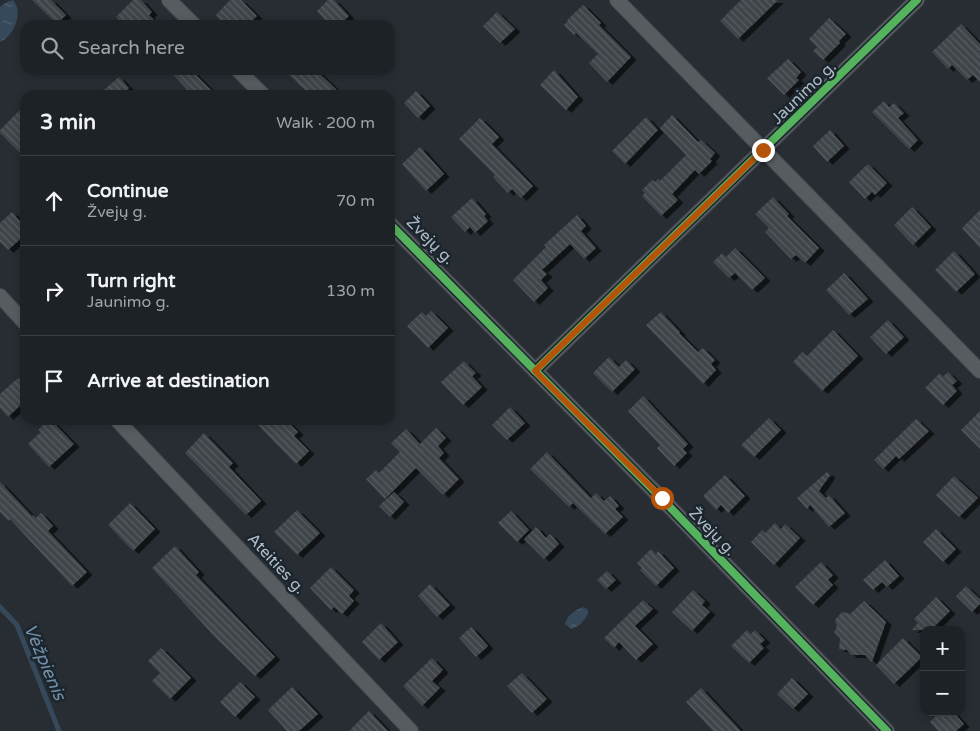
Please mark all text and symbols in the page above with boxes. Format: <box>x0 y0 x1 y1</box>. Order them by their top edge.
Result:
search box <box>20 20 395 75</box>
icon: search <box>38 34 66 62</box>
text: Search here <box>78 37 185 59</box>
street label: Jaunimo g. <box>767 57 840 129</box>
text: 3 min <box>40 110 96 135</box>
text: Walk · 200 m <box>276 113 375 133</box>
route end <box>752 139 775 162</box>
text: Continue <box>87 180 169 202</box>
icon: ahead <box>40 187 68 215</box>
text: 70 m <box>336 191 375 211</box>
text: Žvejų g. <box>87 202 147 222</box>
street label: Žvejų g. <box>402 212 459 269</box>
text: Turn right <box>87 270 175 292</box>
icon: right <box>40 277 68 305</box>
text: 130 m <box>326 281 375 301</box>
text: Jaunimo g. <box>87 292 170 312</box>
icon: arrive <box>40 367 68 395</box>
text: Arrive at destination <box>87 370 270 392</box>
route start <box>651 487 674 510</box>
street label: Žvejų g. <box>684 503 740 560</box>
street label: Ateities g. <box>243 529 309 598</box>
water label: Vėžpienis <box>19 621 71 705</box>
map controls <box>920 626 965 716</box>
button: + <box>920 626 965 671</box>
button: − <box>920 671 965 716</box>

